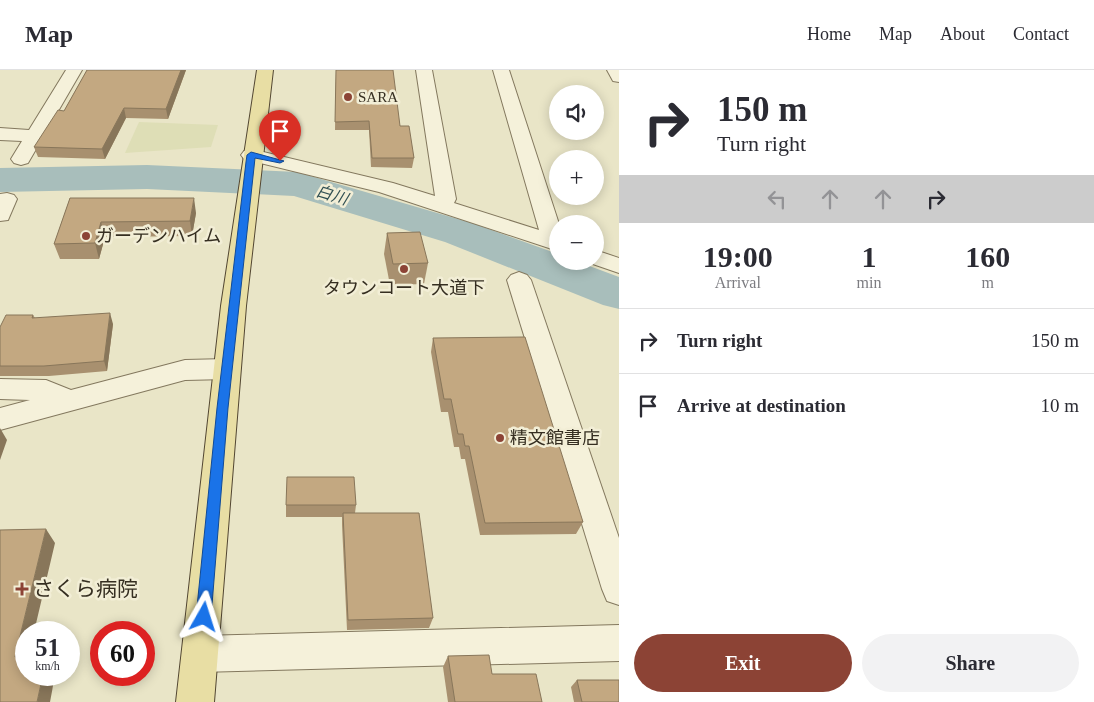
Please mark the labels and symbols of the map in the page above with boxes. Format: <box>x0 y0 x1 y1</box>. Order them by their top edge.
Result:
place label: SARA <box>358 89 398 105</box>
marker: SARA <box>342 91 354 103</box>
pin <box>259 110 301 161</box>
water label: 白川 <box>314 182 352 208</box>
place label: ガーデンハイム <box>96 226 221 246</box>
marker: ガーデンハイム <box>80 230 92 242</box>
marker: タウンコート大道下 <box>398 263 410 275</box>
place label: タウンコート大道下 <box>323 278 485 298</box>
place label: 精文館書店 <box>510 428 600 448</box>
marker: 精文館書店 <box>494 432 506 444</box>
place label: さくら病院 <box>33 577 138 601</box>
marker: さくら病院 <box>15 582 29 596</box>
position arrow <box>177 590 229 642</box>
speed limit sign: 60 <box>90 621 155 686</box>

